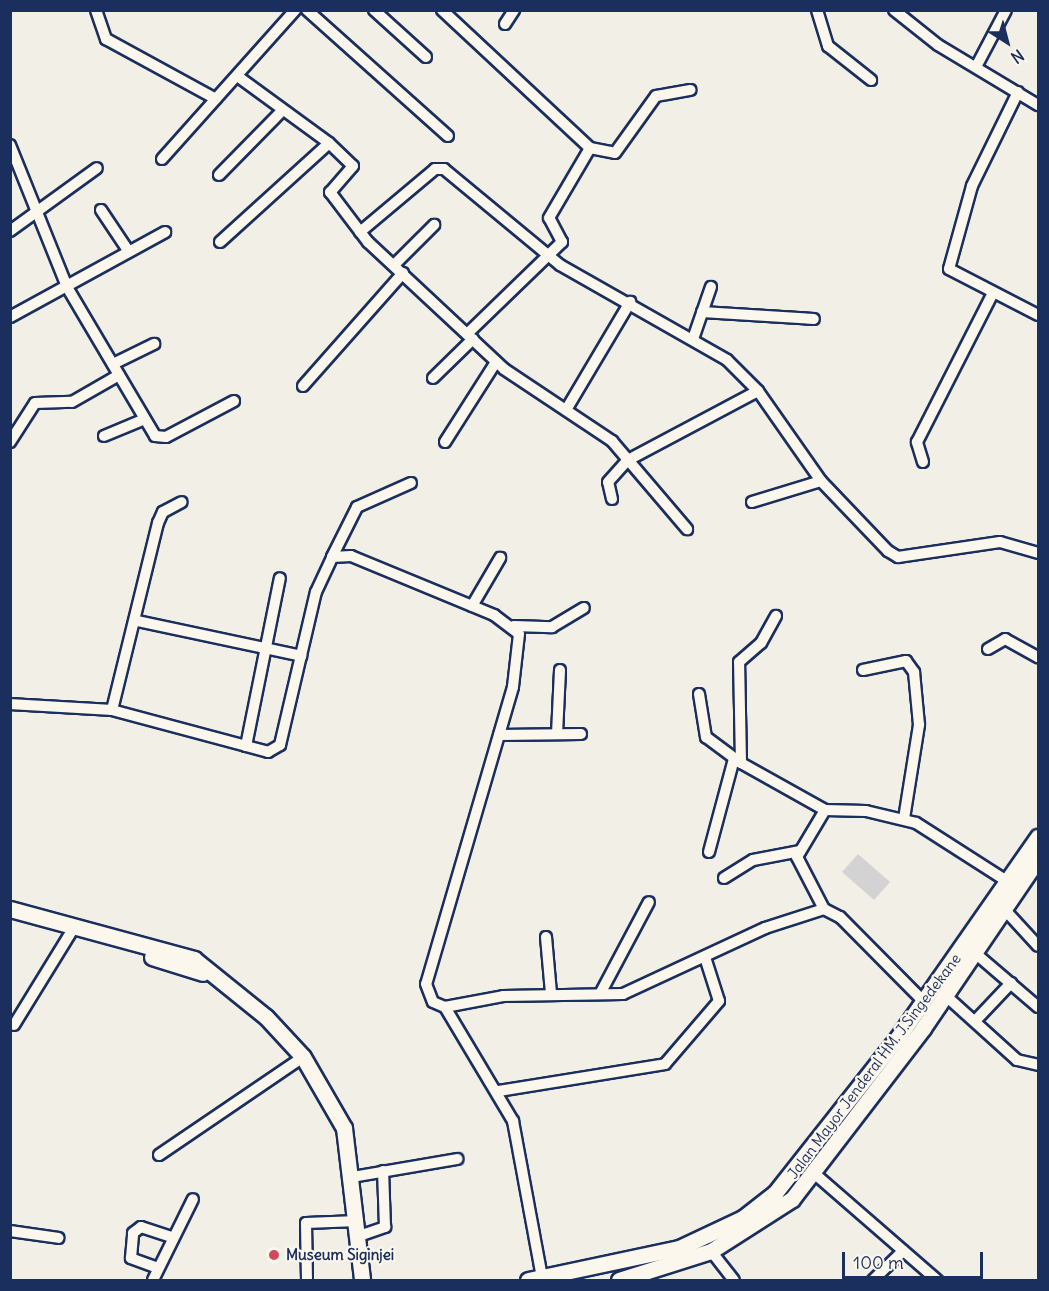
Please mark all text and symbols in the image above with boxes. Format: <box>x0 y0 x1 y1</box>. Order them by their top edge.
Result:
north arrow <box>977 12 1037 72</box>
text: N <box>1007 45 1028 68</box>
street label: Jalan Mayor Jenderal HM. J.Singedekane <box>783 950 965 1182</box>
scale bar <box>845 1240 986 1278</box>
place label: Museum Siginjei <box>286 1246 394 1264</box>
marker: Museum Siginjei <box>267 1248 281 1262</box>
text: 100 m <box>853 1251 904 1274</box>

